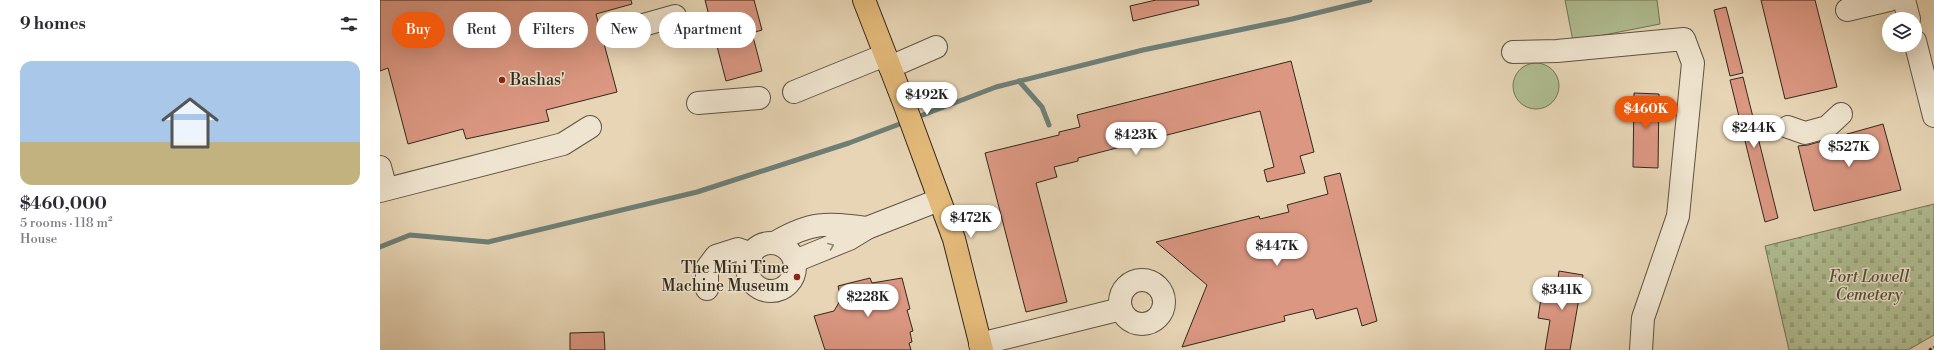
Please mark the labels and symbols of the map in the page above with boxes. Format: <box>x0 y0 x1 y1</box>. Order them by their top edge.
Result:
place label: Bashas' <box>509 70 565 90</box>
marker: Bashas' <box>497 75 507 85</box>
pin: $492K <box>899 82 955 116</box>
pin: $460K <box>1618 96 1674 130</box>
pin: $244K <box>1726 115 1782 149</box>
pin: $423K <box>1108 122 1164 156</box>
pin: $527K <box>1821 134 1877 168</box>
pin: $472K <box>943 205 999 239</box>
pin: $447K <box>1249 233 1305 267</box>
one-way arrow <box>827 243 834 251</box>
place label: The Mini Time Machine Museum <box>662 258 789 296</box>
park label: Fort Lowell Cemetery <box>1829 267 1910 305</box>
marker: The Mini Time Machine Museum <box>792 272 802 282</box>
pin: $341K <box>1534 277 1590 311</box>
pin: $228K <box>840 284 896 318</box>

